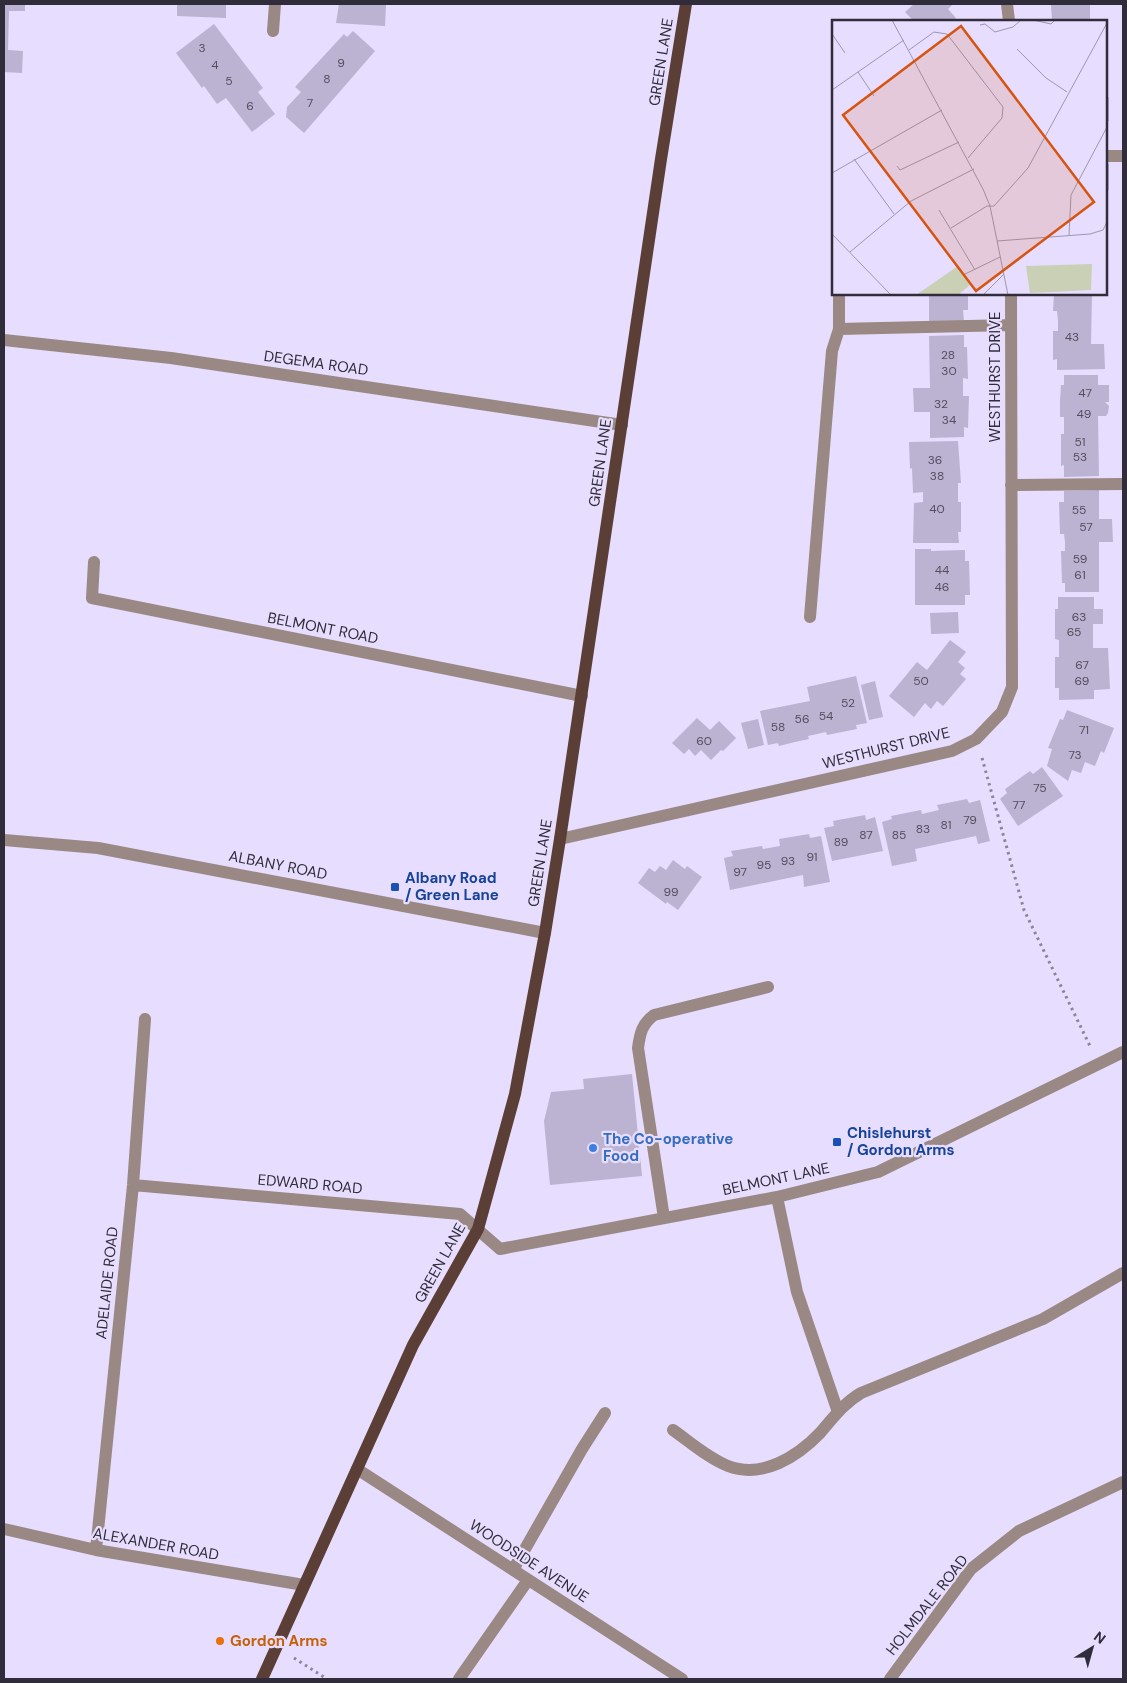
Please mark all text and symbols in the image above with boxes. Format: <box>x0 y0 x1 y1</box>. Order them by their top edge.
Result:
street label: GREEN LANE <box>644 17 678 107</box>
inset map <box>832 20 1107 295</box>
house number: 3 <box>198 40 206 56</box>
house number: 9 <box>337 55 345 71</box>
house number: 4 <box>211 57 219 73</box>
house number: 8 <box>323 71 331 87</box>
house number: 5 <box>225 73 233 89</box>
house number: 7 <box>307 95 313 111</box>
house number: 6 <box>246 98 254 114</box>
street label: WESTHURST DRIVE <box>985 312 1005 442</box>
house number: 43 <box>1065 329 1079 345</box>
street label: DEGEMA ROAD <box>262 346 370 380</box>
house number: 28 <box>941 347 955 363</box>
house number: 30 <box>941 363 957 379</box>
house number: 47 <box>1078 385 1092 401</box>
house number: 32 <box>934 396 948 412</box>
house number: 49 <box>1077 406 1091 422</box>
house number: 34 <box>942 412 956 428</box>
street label: GREEN LANE <box>584 418 616 508</box>
house number: 51 <box>1074 434 1086 450</box>
house number: 53 <box>1073 449 1087 465</box>
house number: 36 <box>928 452 942 468</box>
house number: 38 <box>930 468 944 484</box>
house number: 40 <box>929 501 945 517</box>
house number: 55 <box>1072 502 1086 518</box>
house number: 57 <box>1079 519 1093 535</box>
house number: 59 <box>1073 551 1087 567</box>
house number: 44 <box>935 562 949 578</box>
house number: 61 <box>1074 567 1086 583</box>
house number: 46 <box>935 579 949 595</box>
street label: BELMONT ROAD <box>266 607 380 649</box>
house number: 63 <box>1072 609 1086 625</box>
house number: 65 <box>1067 624 1081 640</box>
house number: 67 <box>1075 657 1089 673</box>
house number: 50 <box>913 673 929 689</box>
house number: 69 <box>1075 673 1089 689</box>
house number: 52 <box>841 695 855 711</box>
house number: 54 <box>819 708 833 724</box>
house number: 56 <box>795 711 809 727</box>
house number: 58 <box>771 719 785 735</box>
street label: WESTHURST DRIVE <box>820 722 952 774</box>
house number: 71 <box>1079 722 1089 738</box>
house number: 60 <box>696 733 712 749</box>
house number: 73 <box>1068 747 1082 763</box>
house number: 75 <box>1033 780 1047 796</box>
house number: 77 <box>1013 797 1025 813</box>
house number: 79 <box>963 812 977 828</box>
house number: 81 <box>941 817 951 833</box>
street label: GREEN LANE <box>523 818 557 908</box>
house number: 83 <box>916 821 930 837</box>
house number: 87 <box>859 827 873 843</box>
house number: 85 <box>892 827 906 843</box>
house number: 89 <box>834 834 848 850</box>
street label: ALBANY ROAD <box>227 846 329 884</box>
house number: 91 <box>806 849 818 865</box>
house number: 93 <box>781 853 795 869</box>
house number: 95 <box>757 857 771 873</box>
house number: 97 <box>733 864 747 880</box>
place label: Albany Road / Green Lane <box>405 868 499 905</box>
marker: Albany Road / Green Lane <box>389 881 401 893</box>
house number: 99 <box>663 884 679 900</box>
place label: Chislehurst / Gordon Arms <box>847 1123 954 1160</box>
place label: The Co-operative Food <box>603 1129 733 1166</box>
marker: Chislehurst / Gordon Arms <box>831 1136 843 1148</box>
marker: The Co-operative Food <box>587 1142 599 1154</box>
street label: BELMONT LANE <box>721 1158 831 1200</box>
street label: EDWARD ROAD <box>257 1169 363 1199</box>
street label: GREEN LANE <box>410 1220 470 1306</box>
street label: ADELAIDE ROAD <box>91 1226 123 1340</box>
street label: WOODSIDE AVENUE <box>466 1515 592 1607</box>
street label: ALEXANDER ROAD <box>91 1523 221 1565</box>
street label: HOLMDALE ROAD <box>881 1551 973 1659</box>
north arrow <box>1067 1623 1117 1673</box>
text: N <box>1090 1627 1109 1648</box>
place label: Gordon Arms <box>230 1631 327 1651</box>
marker: Gordon Arms <box>214 1635 226 1647</box>

